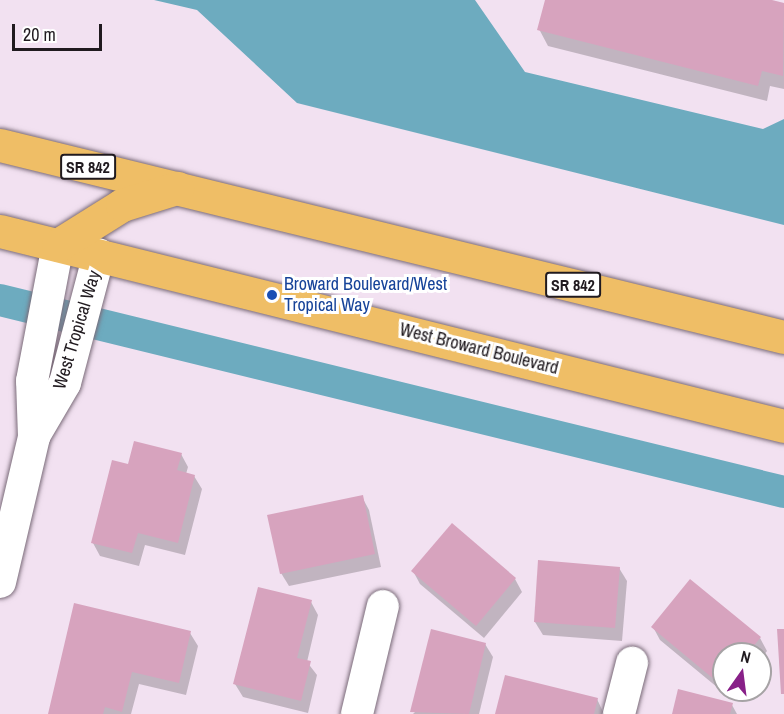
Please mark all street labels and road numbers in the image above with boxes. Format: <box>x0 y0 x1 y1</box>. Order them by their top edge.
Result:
road number: SR 842 <box>60 154 116 180</box>
street label: West Tropical Way <box>49 268 105 392</box>
road number: SR 842 <box>544 272 602 298</box>
street label: West Broward Boulevard <box>397 319 561 379</box>

